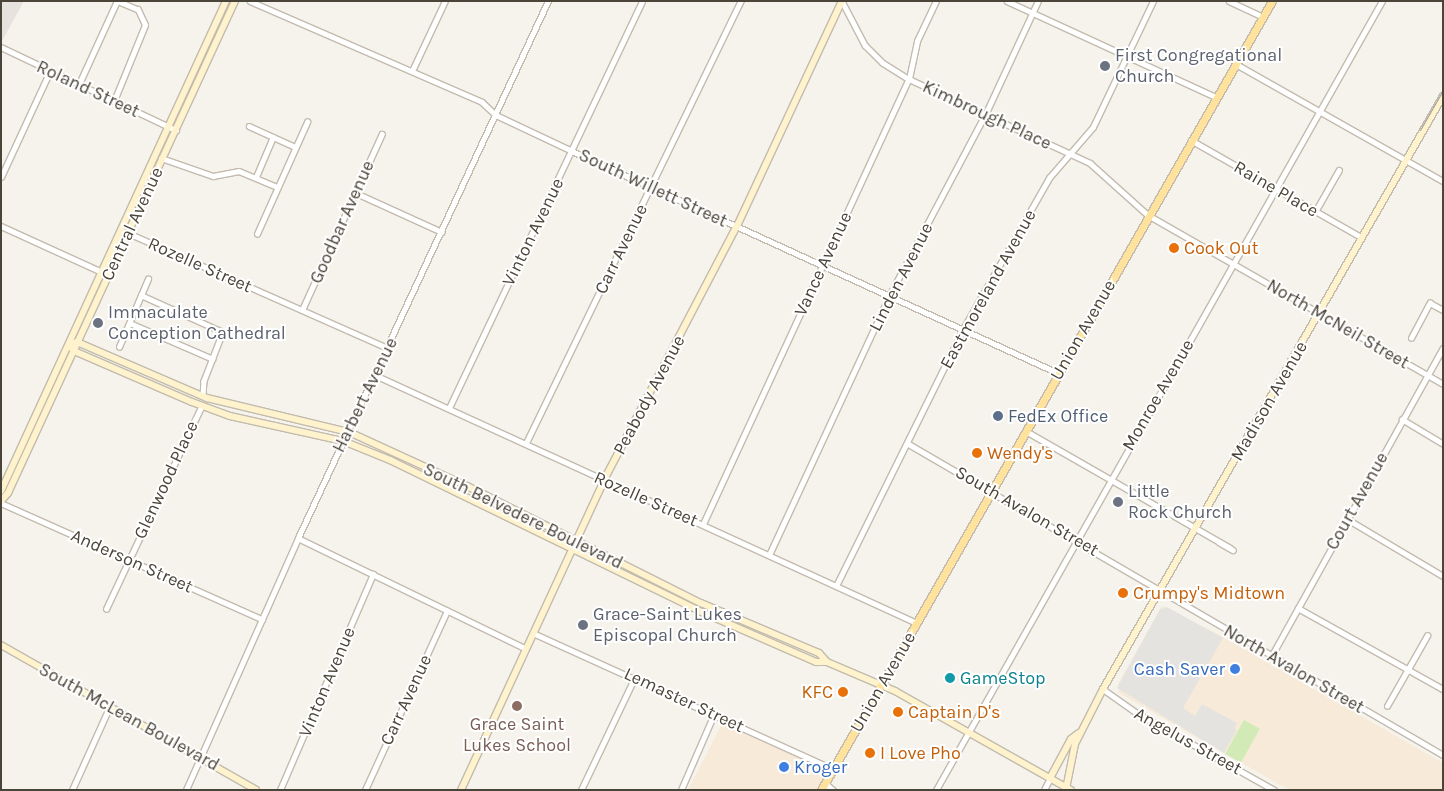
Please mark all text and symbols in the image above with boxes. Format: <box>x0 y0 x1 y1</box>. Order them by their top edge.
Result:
place label: First Congregational Church <box>1115 45 1282 88</box>
street label: Roland Street <box>33 56 143 122</box>
marker: First Congregational Church <box>1099 60 1111 72</box>
street label: Kimbrough Place <box>919 76 1055 154</box>
street label: South Willett Street <box>575 144 731 232</box>
street label: Raine Place <box>1230 156 1322 222</box>
street label: Goodbar Avenue <box>305 157 379 287</box>
street label: Central Avenue <box>96 164 168 284</box>
street label: Vinton Avenue <box>498 175 568 289</box>
street label: Carr Avenue <box>590 200 652 298</box>
street label: Eastmoreland Avenue <box>935 206 1041 372</box>
street label: Vance Avenue <box>789 209 857 319</box>
street label: Linden Avenue <box>864 219 938 335</box>
street label: Rozelle Street <box>145 232 255 298</box>
place label: Cook Out <box>1184 237 1258 259</box>
marker: Cook Out <box>1168 242 1180 254</box>
street label: North McNeil Street <box>1263 274 1413 374</box>
street label: Union Avenue <box>1046 276 1120 384</box>
place label: Immaculate Conception Cathedral <box>108 302 286 344</box>
marker: Immaculate Conception Cathedral <box>92 317 104 329</box>
street label: Peabody Avenue <box>608 332 690 458</box>
street label: Harbert Avenue <box>328 334 402 456</box>
street label: Monroe Avenue <box>1117 335 1199 455</box>
street label: Madison Avenue <box>1226 337 1312 465</box>
place label: FedEx Office <box>1008 405 1108 427</box>
marker: FedEx Office <box>992 410 1004 422</box>
street label: Glenwood Place <box>129 418 203 542</box>
place label: Wendy's <box>987 442 1054 464</box>
marker: Wendy's <box>971 447 983 459</box>
street label: Court Avenue <box>1321 448 1393 554</box>
street label: South Belvedere Boulevard <box>420 458 626 574</box>
street label: South Avalon Street <box>952 461 1102 561</box>
street label: Rozelle Street <box>591 466 701 532</box>
place label: Little Rock Church <box>1128 481 1232 524</box>
marker: Little Rock Church <box>1112 496 1124 508</box>
street label: Anderson Street <box>68 524 196 598</box>
place label: Crumpy's Midtown <box>1133 582 1285 604</box>
marker: Crumpy's Midtown <box>1117 587 1129 599</box>
place label: Grace-Saint Lukes Episcopal Church <box>593 604 742 646</box>
marker: Grace-Saint Lukes Episcopal Church <box>577 619 589 631</box>
street label: North Avalon Street <box>1220 620 1368 718</box>
street label: Vinton Avenue <box>294 624 360 740</box>
street label: Union Avenue <box>846 628 920 736</box>
street label: Carr Avenue <box>376 651 436 749</box>
street label: South McLean Boulevard <box>35 658 223 776</box>
place label: Cash Saver <box>1134 658 1225 680</box>
street label: Lemaster Street <box>620 663 748 737</box>
marker: Cash Saver <box>1229 663 1241 675</box>
place label: GameStop <box>960 667 1046 689</box>
marker: GameStop <box>944 672 956 684</box>
place label: KFC <box>802 681 833 703</box>
marker: KFC <box>837 686 849 698</box>
marker: Grace Saint Lukes School <box>511 700 523 712</box>
place label: Captain D's <box>908 701 1000 723</box>
street label: Angelus Street <box>1130 703 1246 779</box>
marker: Captain D's <box>892 706 904 718</box>
place label: Grace Saint Lukes School <box>463 714 571 756</box>
place label: I Love Pho <box>880 742 961 764</box>
marker: I Love Pho <box>864 747 876 759</box>
place label: Kroger <box>794 756 847 778</box>
marker: Kroger <box>778 761 790 773</box>

